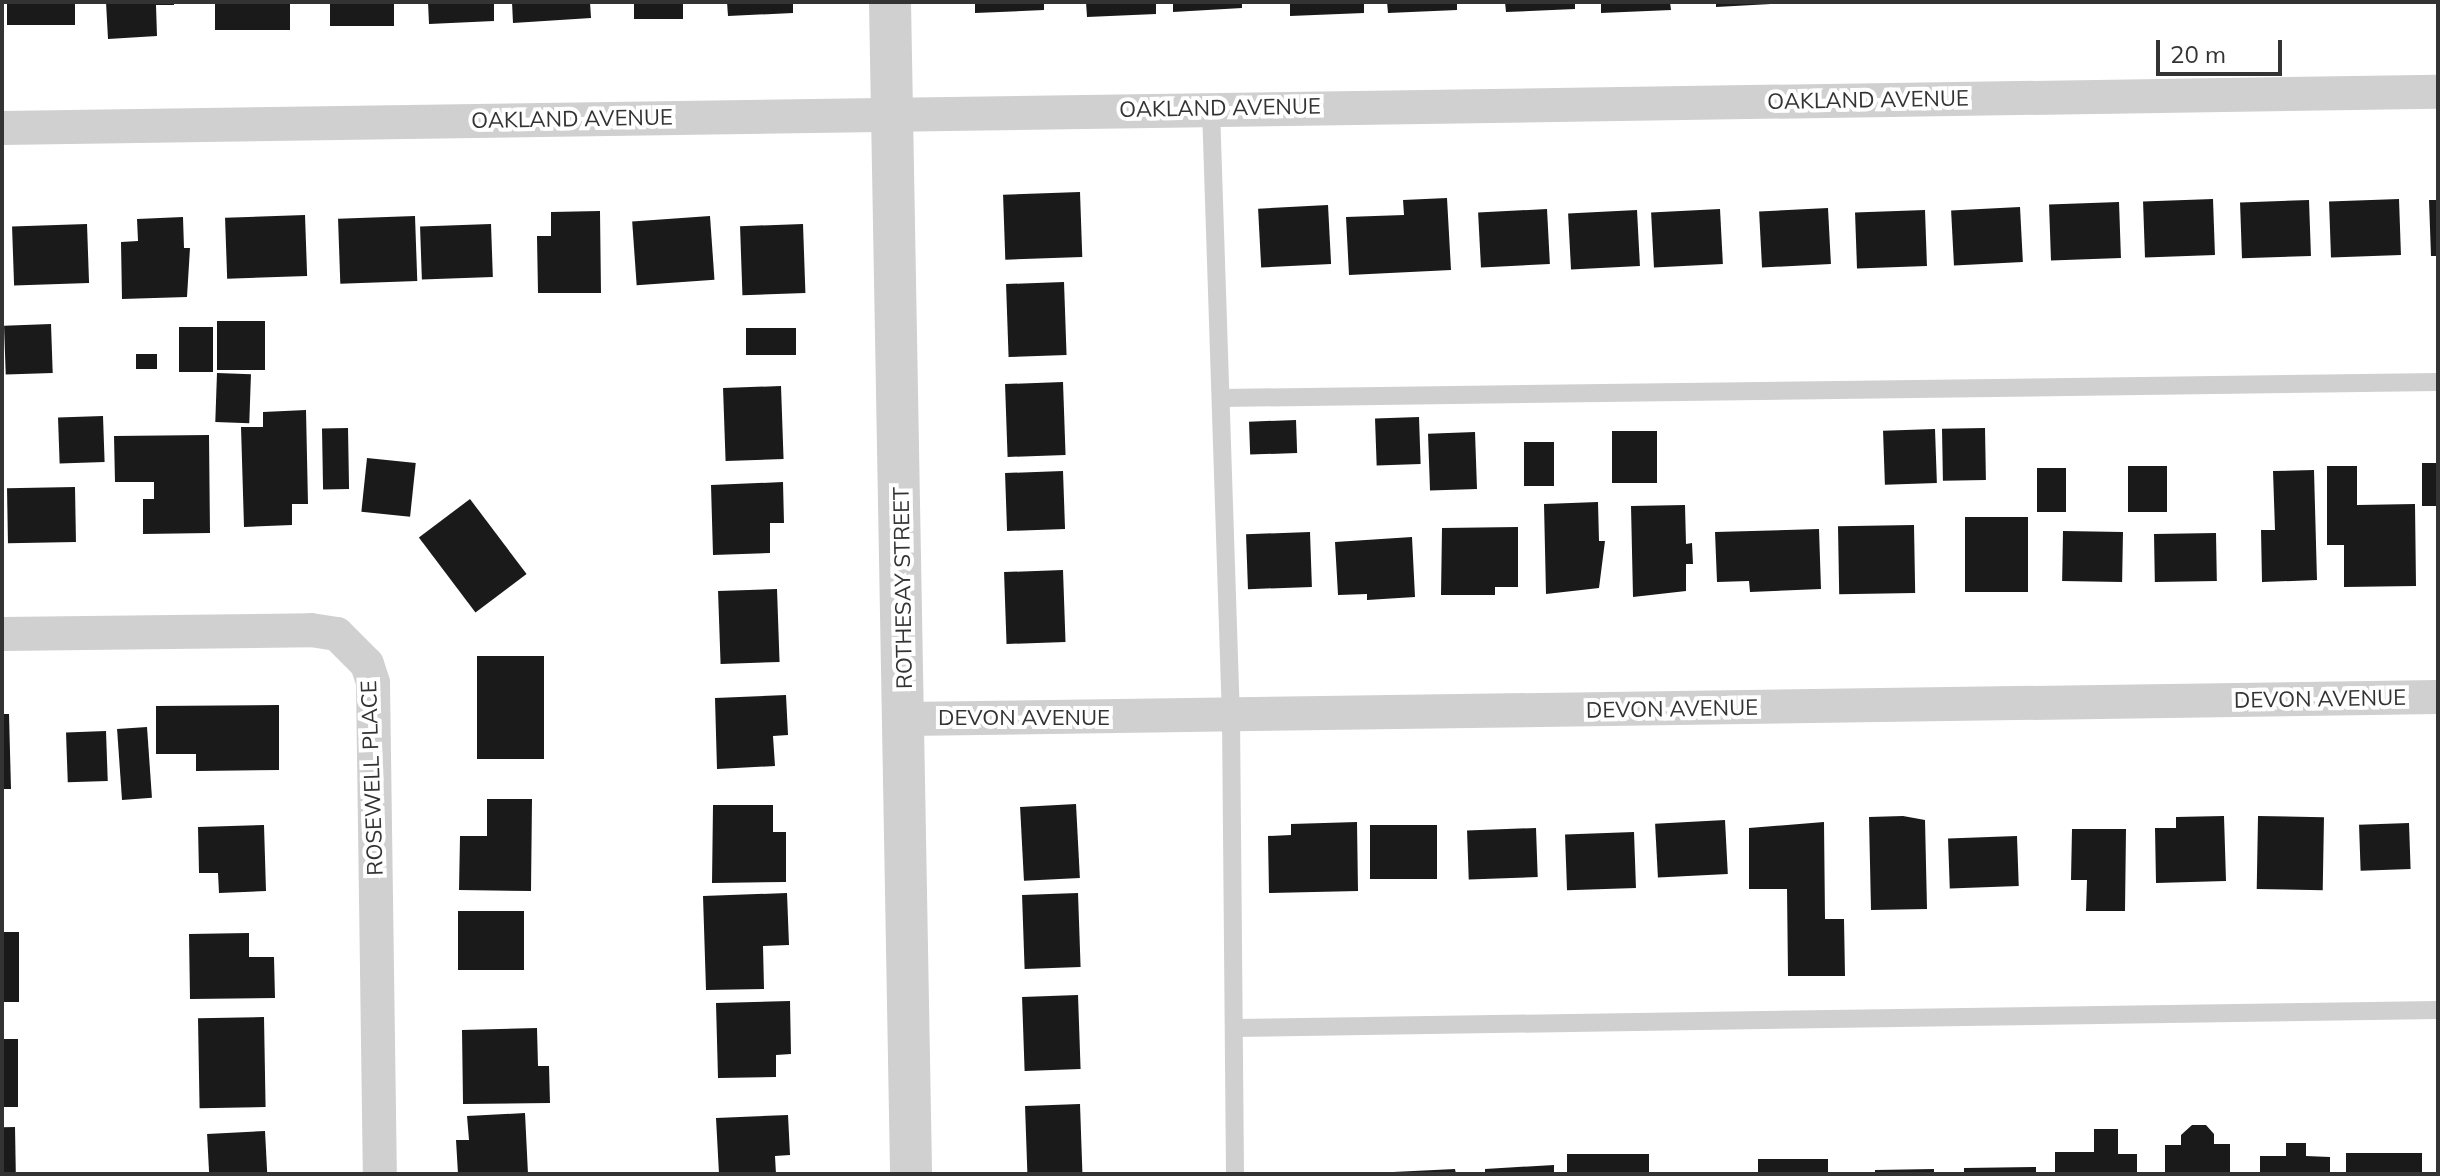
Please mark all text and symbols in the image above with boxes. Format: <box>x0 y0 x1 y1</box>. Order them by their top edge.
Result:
scale bar <box>2160 24 2286 74</box>
text: 20 m <box>2170 39 2226 69</box>
street label: OAKLAND AVENUE <box>1767 85 1969 115</box>
street label: OAKLAND AVENUE <box>1119 93 1321 123</box>
street label: OAKLAND AVENUE <box>471 104 673 134</box>
street label: ROTHESAY STREET <box>888 487 918 689</box>
street label: ROSEWELL PLACE <box>355 680 389 876</box>
street label: DEVON AVENUE <box>2234 684 2406 714</box>
street label: DEVON AVENUE <box>1586 694 1758 724</box>
street label: DEVON AVENUE <box>938 705 1110 731</box>

